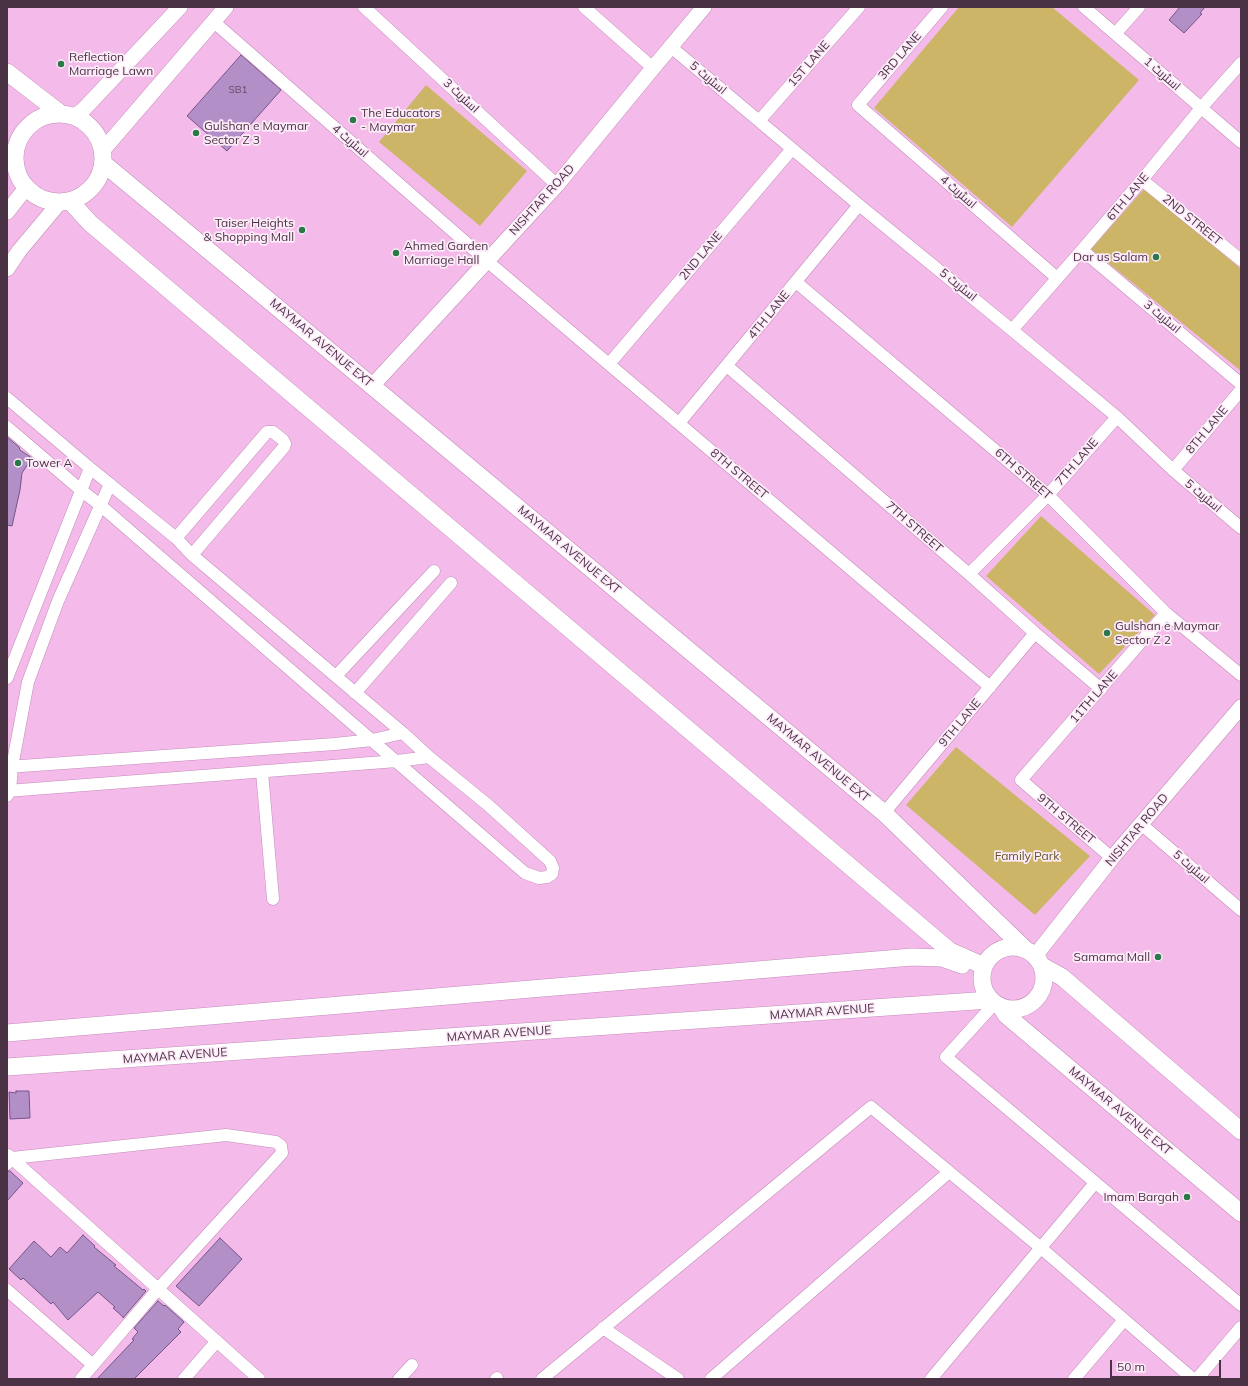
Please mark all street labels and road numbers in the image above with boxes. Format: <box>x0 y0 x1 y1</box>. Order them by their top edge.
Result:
street label: 3RD LANE <box>875 29 925 83</box>
street label: 1ST LANE <box>785 38 833 90</box>
street label: اسٹریٹ 1 <box>1141 54 1183 94</box>
street label: اسٹریٹ 5 <box>687 58 729 98</box>
street label: اسٹریٹ 3 <box>440 76 482 116</box>
street label: اسٹریٹ 4 <box>329 121 371 161</box>
street label: NISHTAR ROAD <box>506 162 578 238</box>
street label: 6TH LANE <box>1104 170 1152 224</box>
street label: اسٹریٹ 4 <box>937 172 979 212</box>
street label: 2ND STREET <box>1159 192 1225 248</box>
street label: 2ND LANE <box>676 229 726 283</box>
street label: اسٹریٹ 5 <box>937 266 979 304</box>
street label: 4TH LANE <box>745 288 793 342</box>
street label: MAYMAR AVENUE EXT <box>267 296 375 390</box>
street label: اسٹریٹ 3 <box>1141 297 1183 337</box>
street label: 8TH LANE <box>1183 403 1231 457</box>
street label: 7TH LANE <box>1053 435 1101 489</box>
street label: 6TH STREET <box>992 445 1054 503</box>
street label: 8TH STREET <box>707 446 771 502</box>
street label: اسٹریٹ 5 <box>1182 476 1224 516</box>
street label: 7TH STREET <box>883 498 945 556</box>
street label: MAYMAR AVENUE EXT <box>515 503 623 597</box>
street label: 11TH LANE <box>1067 668 1121 726</box>
street label: 9TH LANE <box>936 696 984 750</box>
street label: MAYMAR AVENUE EXT <box>764 711 872 805</box>
street label: 9TH STREET <box>1034 791 1098 847</box>
street label: NISHTAR ROAD <box>1102 791 1172 869</box>
street label: اسٹریٹ 5 <box>1170 847 1212 887</box>
street label: MAYMAR AVENUE <box>769 1001 875 1023</box>
street label: MAYMAR AVENUE <box>446 1023 552 1045</box>
street label: MAYMAR AVENUE <box>122 1045 228 1067</box>
street label: MAYMAR AVENUE EXT <box>1066 1064 1174 1158</box>

